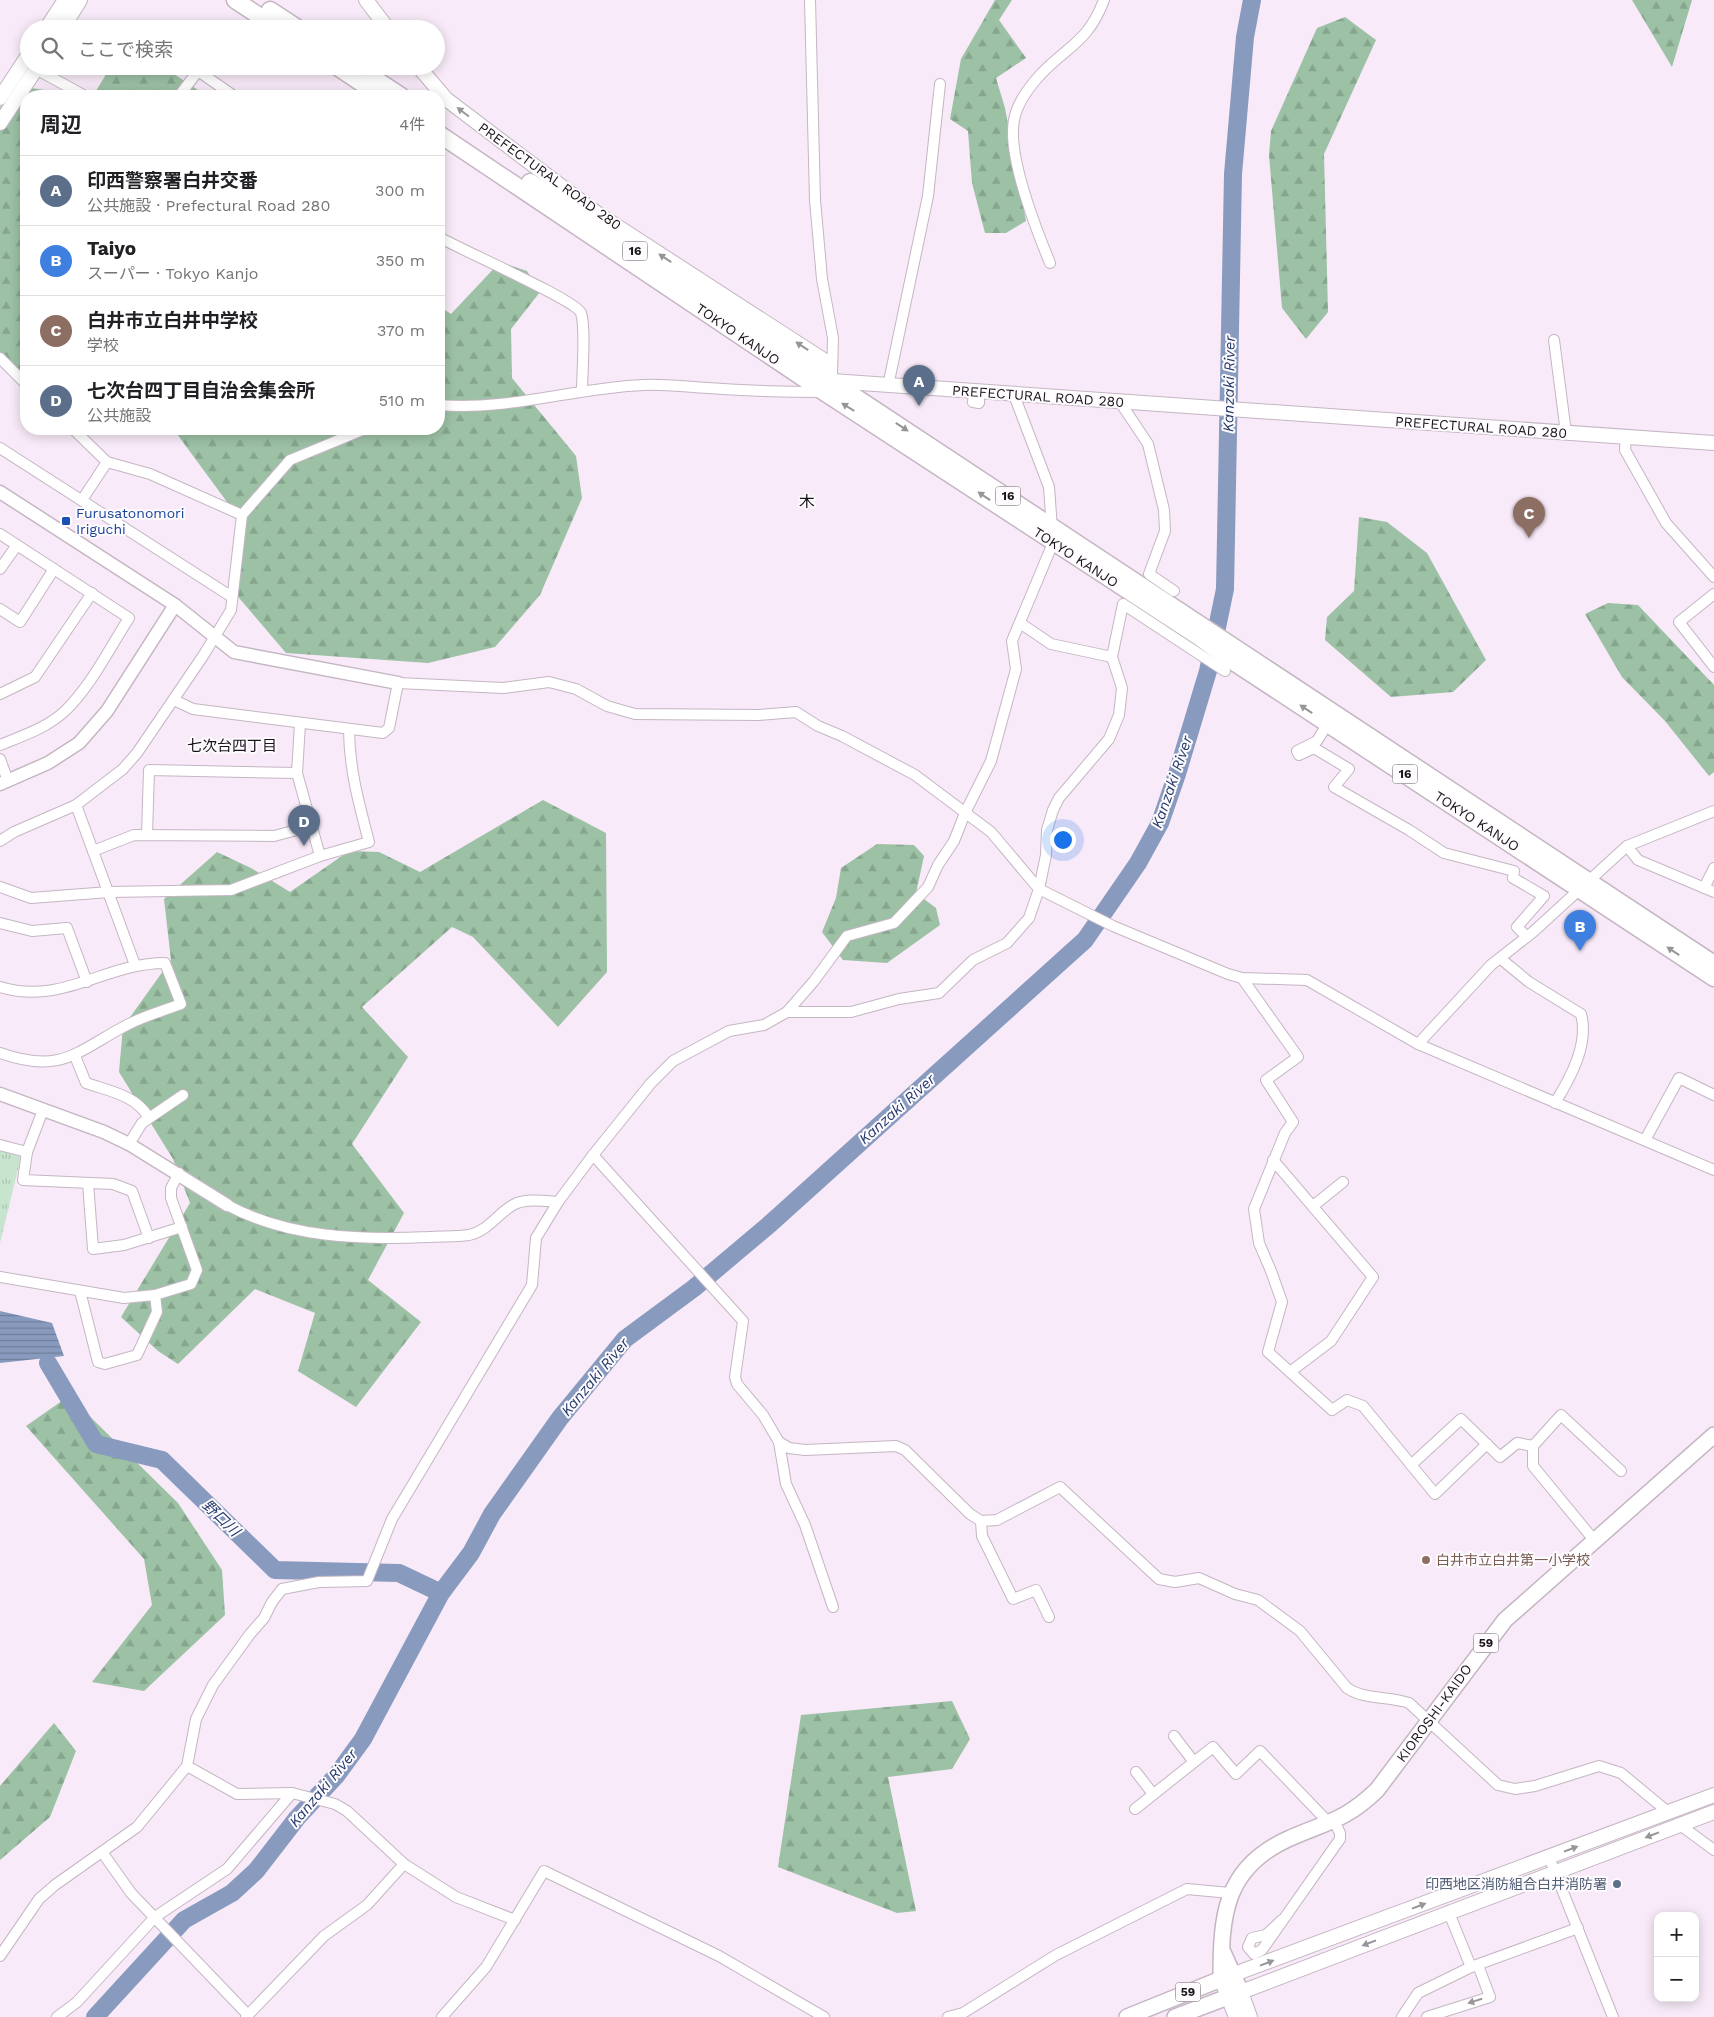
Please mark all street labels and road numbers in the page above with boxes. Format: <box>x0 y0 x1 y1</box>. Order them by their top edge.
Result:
street label: PREFECTURAL ROAD 280 <box>476 119 624 233</box>
road number: 16 <box>622 242 648 260</box>
street label: TOKYO KANJO <box>693 300 783 368</box>
street label: PREFECTURAL ROAD 280 <box>951 382 1125 410</box>
street label: PREFECTURAL ROAD 280 <box>1394 413 1568 441</box>
road number: 16 <box>996 486 1020 506</box>
street label: TOKYO KANJO <box>1031 524 1121 590</box>
road number: 16 <box>1392 764 1418 784</box>
street label: TOKYO KANJO <box>1432 788 1522 854</box>
road number: 59 <box>1474 1634 1498 1652</box>
street label: KIOROSHI-KAIDO <box>1393 1661 1475 1765</box>
road number: 59 <box>1176 1982 1200 2001</box>

